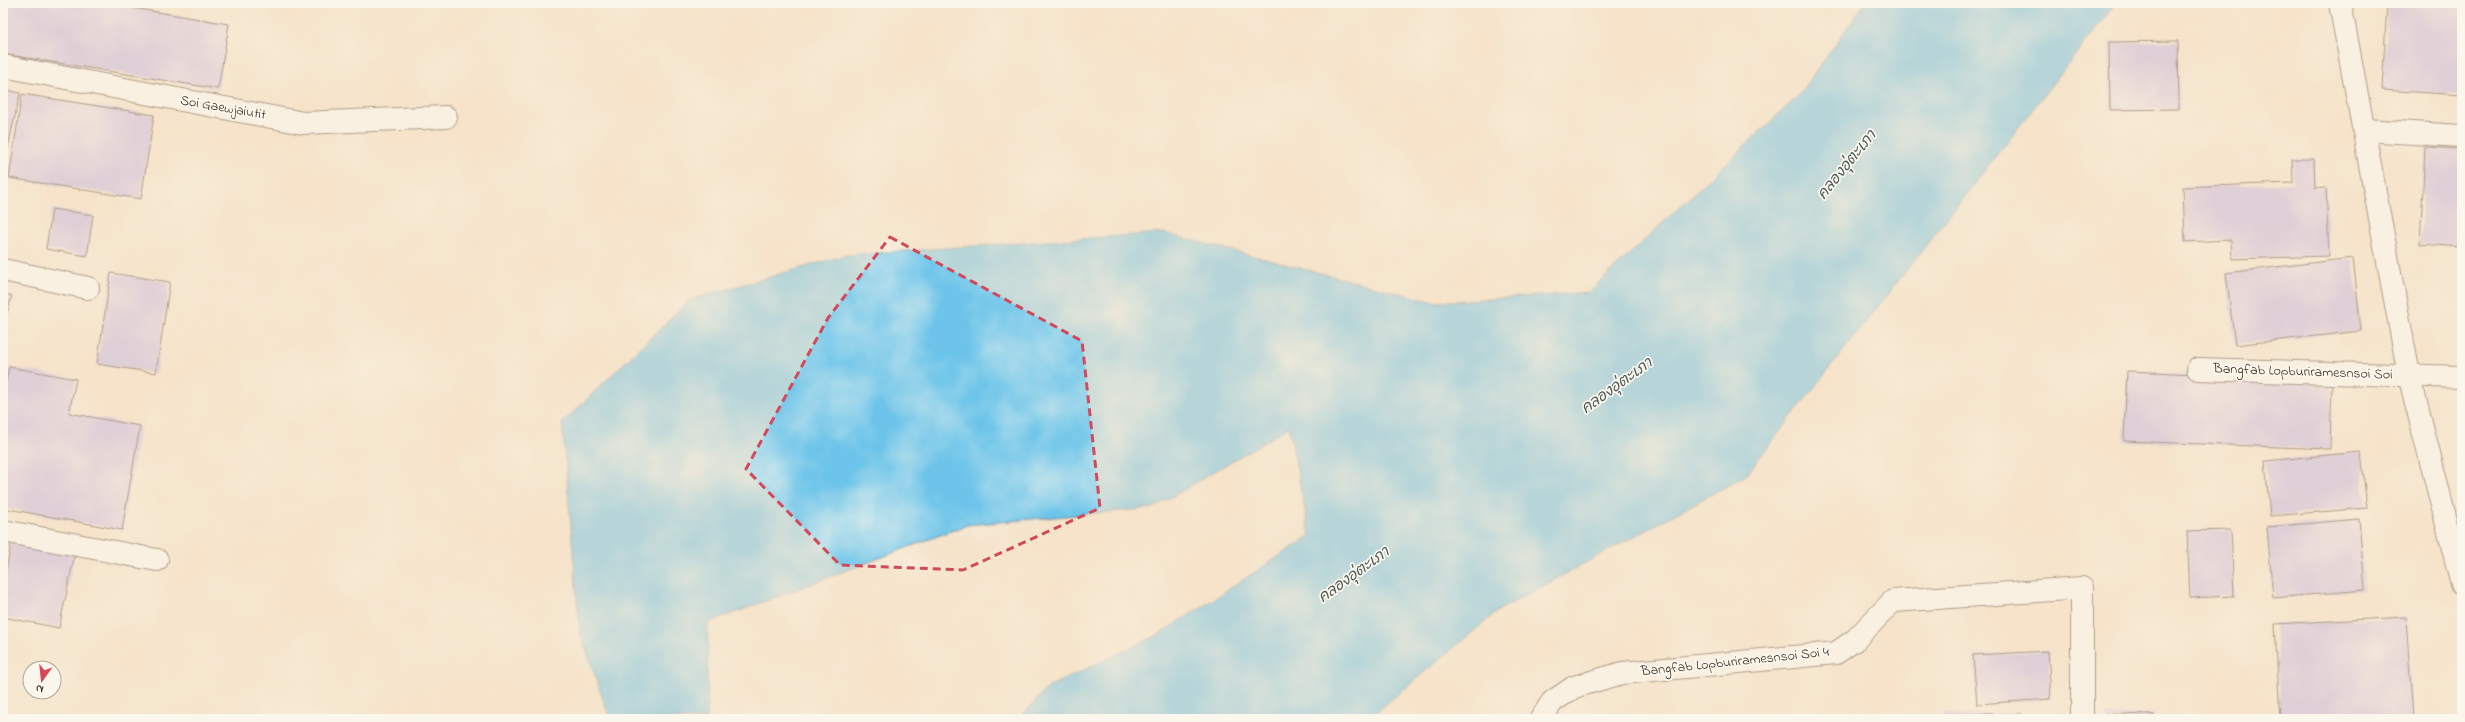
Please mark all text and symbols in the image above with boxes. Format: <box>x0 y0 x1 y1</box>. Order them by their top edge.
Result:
street label: Soi Gaewjaiutit <box>178 90 268 126</box>
water label: คลองอุ่ตะเภา <box>1812 125 1883 204</box>
water label: คลองอุ่ตะเภา <box>1577 352 1658 419</box>
street label: Bangfab Lopburiramesnsoi Soi <box>2212 358 2393 387</box>
water label: คลองอุ่ตะเภา <box>1314 541 1395 608</box>
street label: Bangfab Lopburiramesnsoi Soi 4 <box>1639 642 1830 683</box>
north arrow <box>22 660 62 700</box>
text: N <box>34 680 45 697</box>

